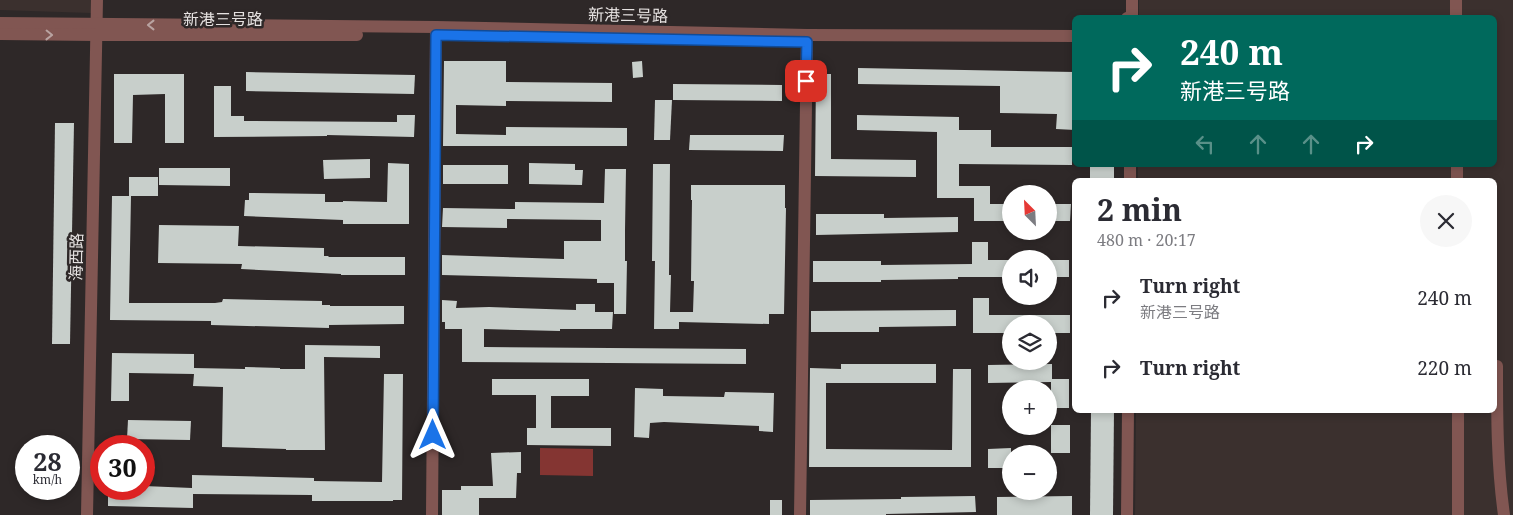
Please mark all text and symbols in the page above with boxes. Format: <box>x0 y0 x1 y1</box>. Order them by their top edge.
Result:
street label: 新港三号路 <box>588 3 668 27</box>
street label: 新港三号路 <box>183 8 263 30</box>
one-way arrow <box>147 20 155 30</box>
text: 240 m <box>1180 28 1283 75</box>
one-way arrow <box>45 29 53 40</box>
icon: right <box>1097 35 1162 100</box>
pin <box>785 60 827 102</box>
icon: arrive <box>792 67 820 95</box>
text: 新港三号路 <box>1180 75 1290 105</box>
icon: left <box>1191 130 1219 158</box>
icon: ahead <box>1244 130 1272 158</box>
icon: ahead <box>1297 130 1325 158</box>
icon: right <box>1350 130 1378 158</box>
north arrow <box>1002 185 1058 240</box>
map controls <box>1002 185 1057 500</box>
text: 2 min <box>1097 189 1182 230</box>
button: close <box>1420 195 1472 247</box>
text: 480 m · 20:17 <box>1097 229 1196 251</box>
street label: 海西路 <box>65 233 87 281</box>
button: sound <box>1002 250 1057 305</box>
text: Turn right <box>1140 273 1240 299</box>
icon: right <box>1097 284 1125 312</box>
text: 240 m <box>1417 285 1472 311</box>
text: 新港三号路 <box>1140 301 1220 323</box>
button: layers <box>1002 315 1057 370</box>
icon: right <box>1097 354 1125 382</box>
text: Turn right <box>1140 355 1240 381</box>
text: 220 m <box>1417 355 1472 381</box>
button: + <box>1002 380 1057 435</box>
position arrow <box>406 408 458 460</box>
speed limit sign: 30 <box>90 435 155 500</box>
text: 28 <box>33 444 62 478</box>
button: − <box>1002 445 1057 500</box>
text: km/h <box>33 471 62 488</box>

